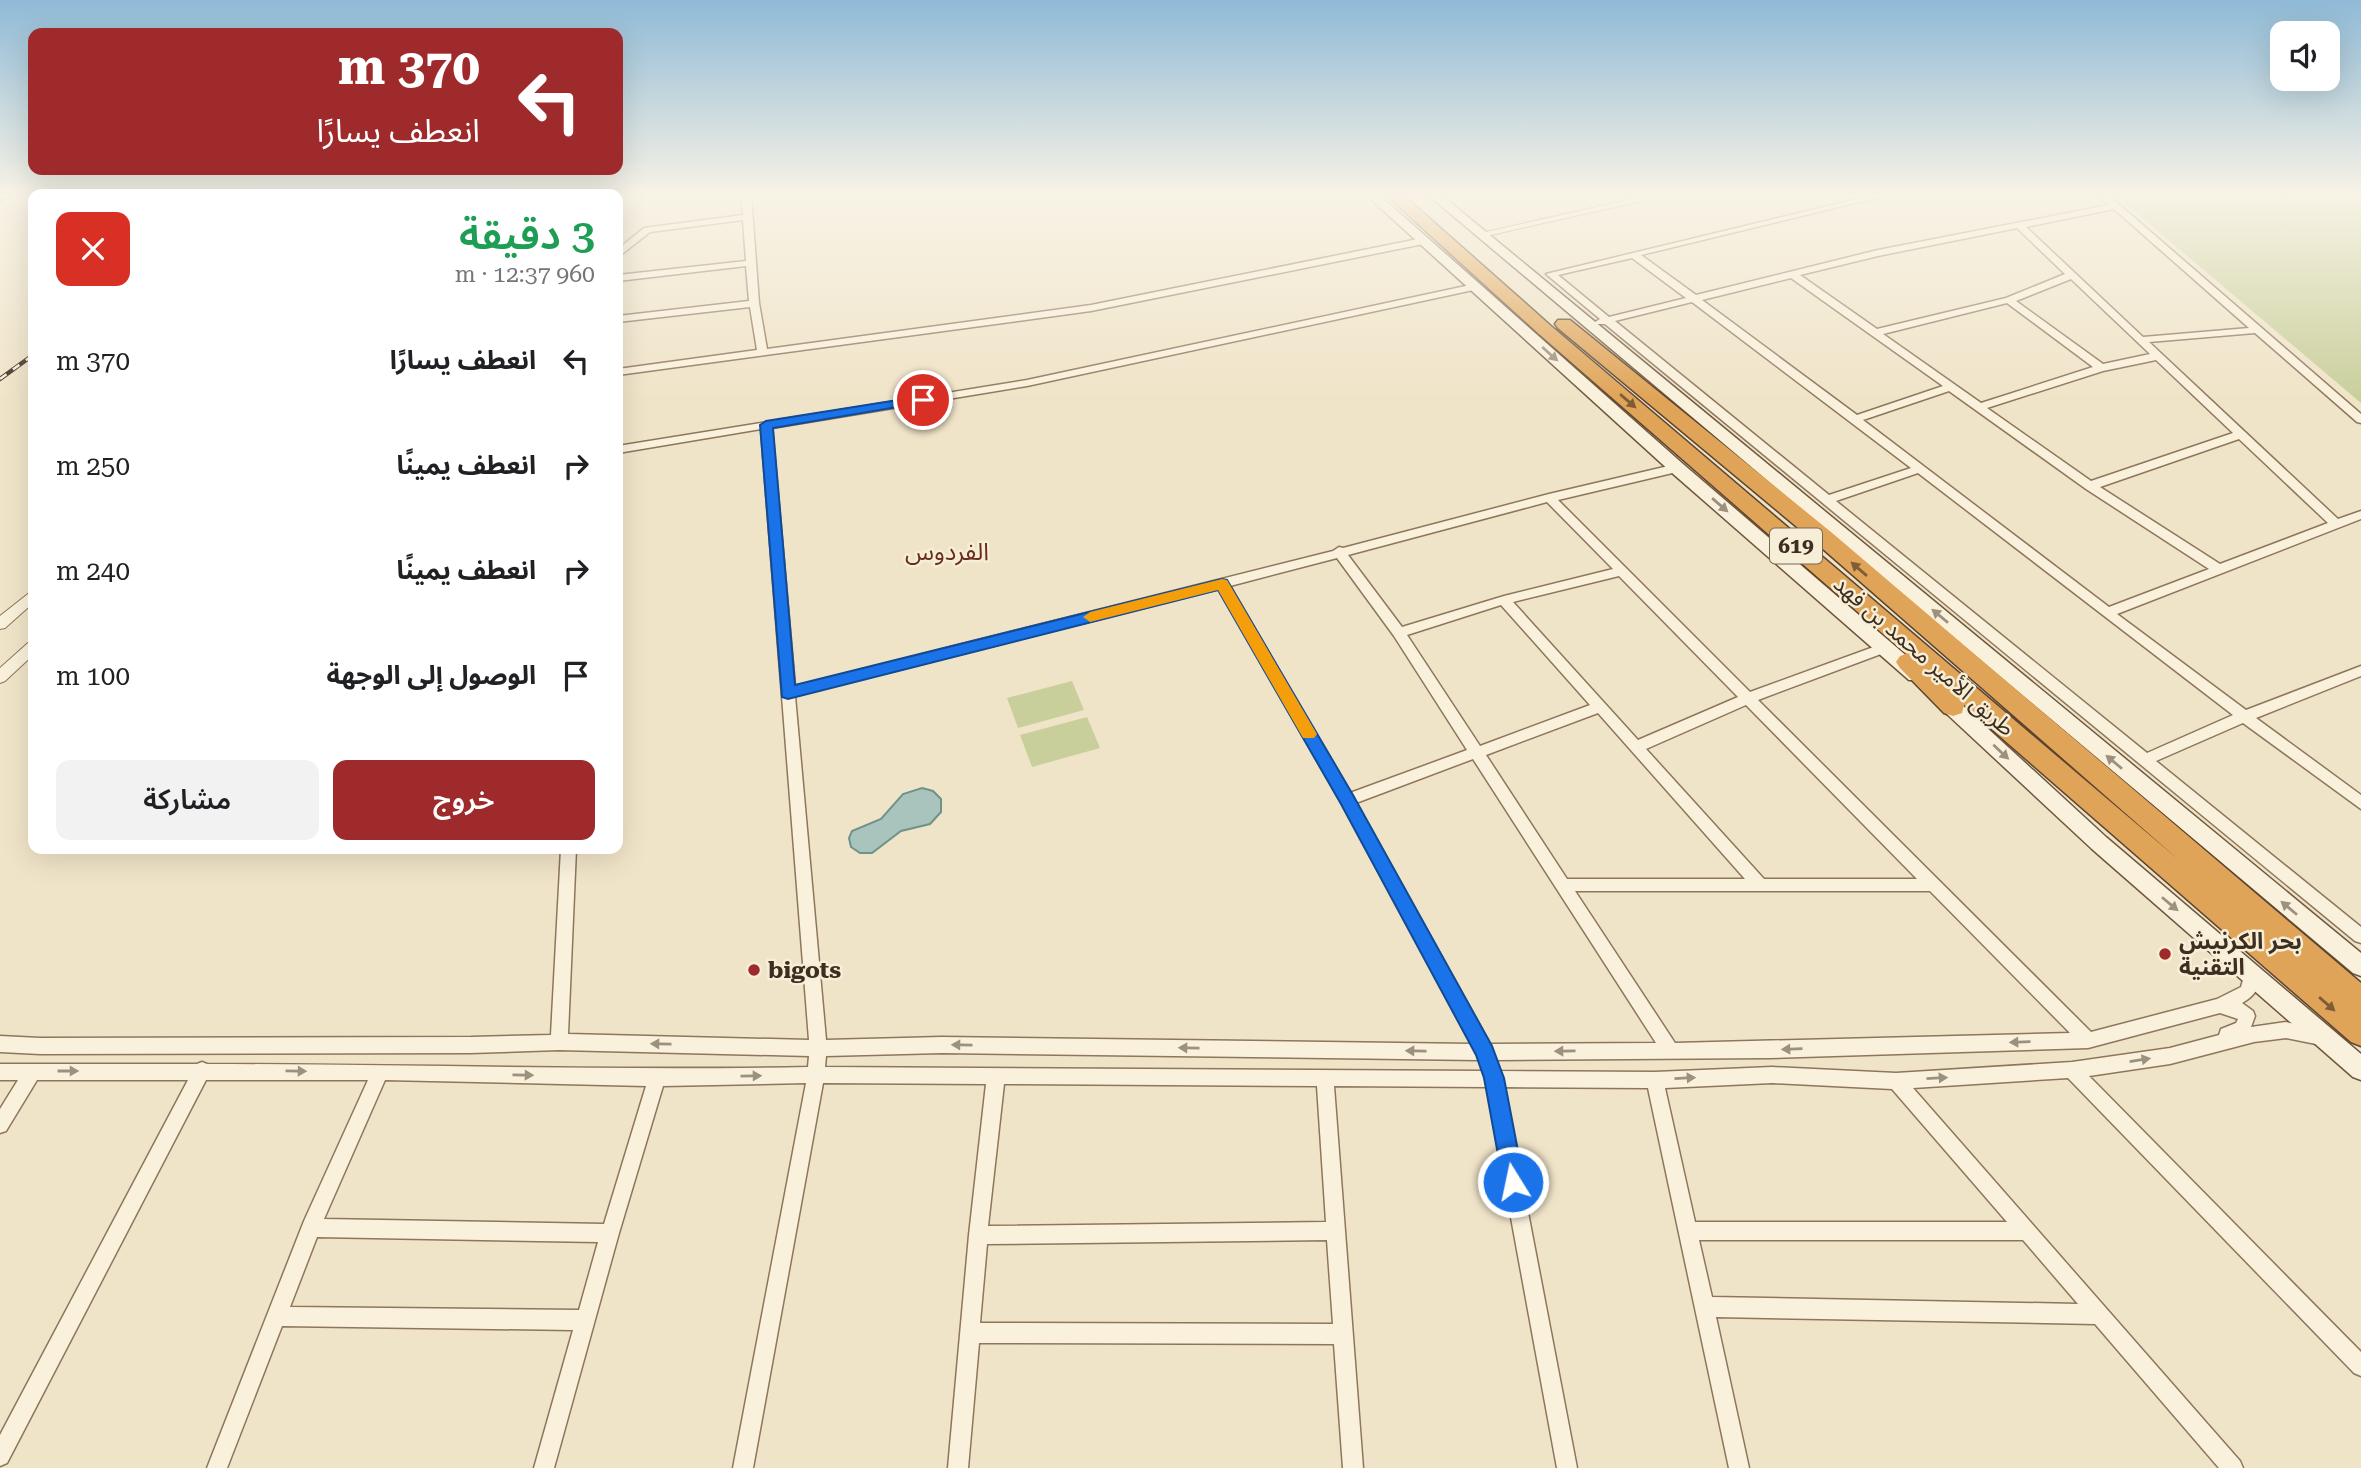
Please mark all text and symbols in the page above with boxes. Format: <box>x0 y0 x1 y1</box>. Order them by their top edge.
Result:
map controls <box>2270 21 2340 91</box>
button: sound <box>2270 21 2340 91</box>
text: 370 m <box>338 39 480 96</box>
icon: left <box>504 56 595 147</box>
text: انعطف يسارًا <box>317 112 480 150</box>
text: 3 دقيقة <box>459 210 595 259</box>
button: close <box>56 212 130 286</box>
text: 960 m · 12:37 <box>455 261 595 288</box>
icon: left <box>557 342 595 380</box>
text: انعطف يسارًا <box>390 345 536 375</box>
text: 370 m <box>56 346 130 376</box>
one-way arrow <box>1541 346 1558 361</box>
pin <box>893 370 953 430</box>
icon: arrive <box>904 381 942 419</box>
one-way arrow <box>1619 393 1637 409</box>
icon: right <box>557 447 595 485</box>
text: انعطف يمينًا <box>396 450 536 480</box>
text: 250 m <box>56 451 130 481</box>
one-way arrow <box>1711 497 1728 512</box>
road number: 619 <box>1770 528 1822 564</box>
district label: الفردوس <box>905 538 989 566</box>
icon: right <box>557 552 595 590</box>
text: انعطف يمينًا <box>396 555 536 585</box>
text: 240 m <box>56 556 130 586</box>
one-way arrow <box>1850 561 1868 577</box>
street label: طريق الأمير محمد بن فهد <box>1828 570 2020 742</box>
one-way arrow <box>1932 608 1950 623</box>
icon: arrive <box>557 657 595 695</box>
text: الوصول إلى الوجهة <box>327 660 536 690</box>
text: 100 m <box>56 661 130 691</box>
one-way arrow <box>1992 744 2010 760</box>
one-way arrow <box>2106 755 2123 770</box>
button: مشاركة <box>56 760 319 840</box>
button: خروج <box>333 760 595 840</box>
one-way arrow <box>2161 896 2179 912</box>
one-way arrow <box>2281 901 2298 916</box>
place label: بحر الكرنيش التقنية <box>2179 928 2302 981</box>
marker: بحر الكرنيش التقنية <box>2157 946 2173 962</box>
place label: bigots <box>768 957 841 984</box>
marker: bigots <box>746 962 762 978</box>
one-way arrow <box>2318 996 2335 1011</box>
one-way arrow <box>2008 1036 2030 1047</box>
one-way arrow <box>649 1038 671 1050</box>
one-way arrow <box>950 1040 972 1051</box>
one-way arrow <box>1178 1042 1200 1054</box>
one-way arrow <box>1781 1044 1803 1055</box>
one-way arrow <box>1405 1045 1427 1057</box>
one-way arrow <box>1553 1045 1575 1057</box>
one-way arrow <box>2129 1054 2151 1065</box>
one-way arrow <box>57 1065 79 1077</box>
one-way arrow <box>285 1065 307 1077</box>
one-way arrow <box>512 1070 534 1081</box>
one-way arrow <box>740 1070 762 1082</box>
one-way arrow <box>1674 1072 1696 1083</box>
one-way arrow <box>1926 1072 1948 1083</box>
position arrow <box>1476 1145 1550 1219</box>

